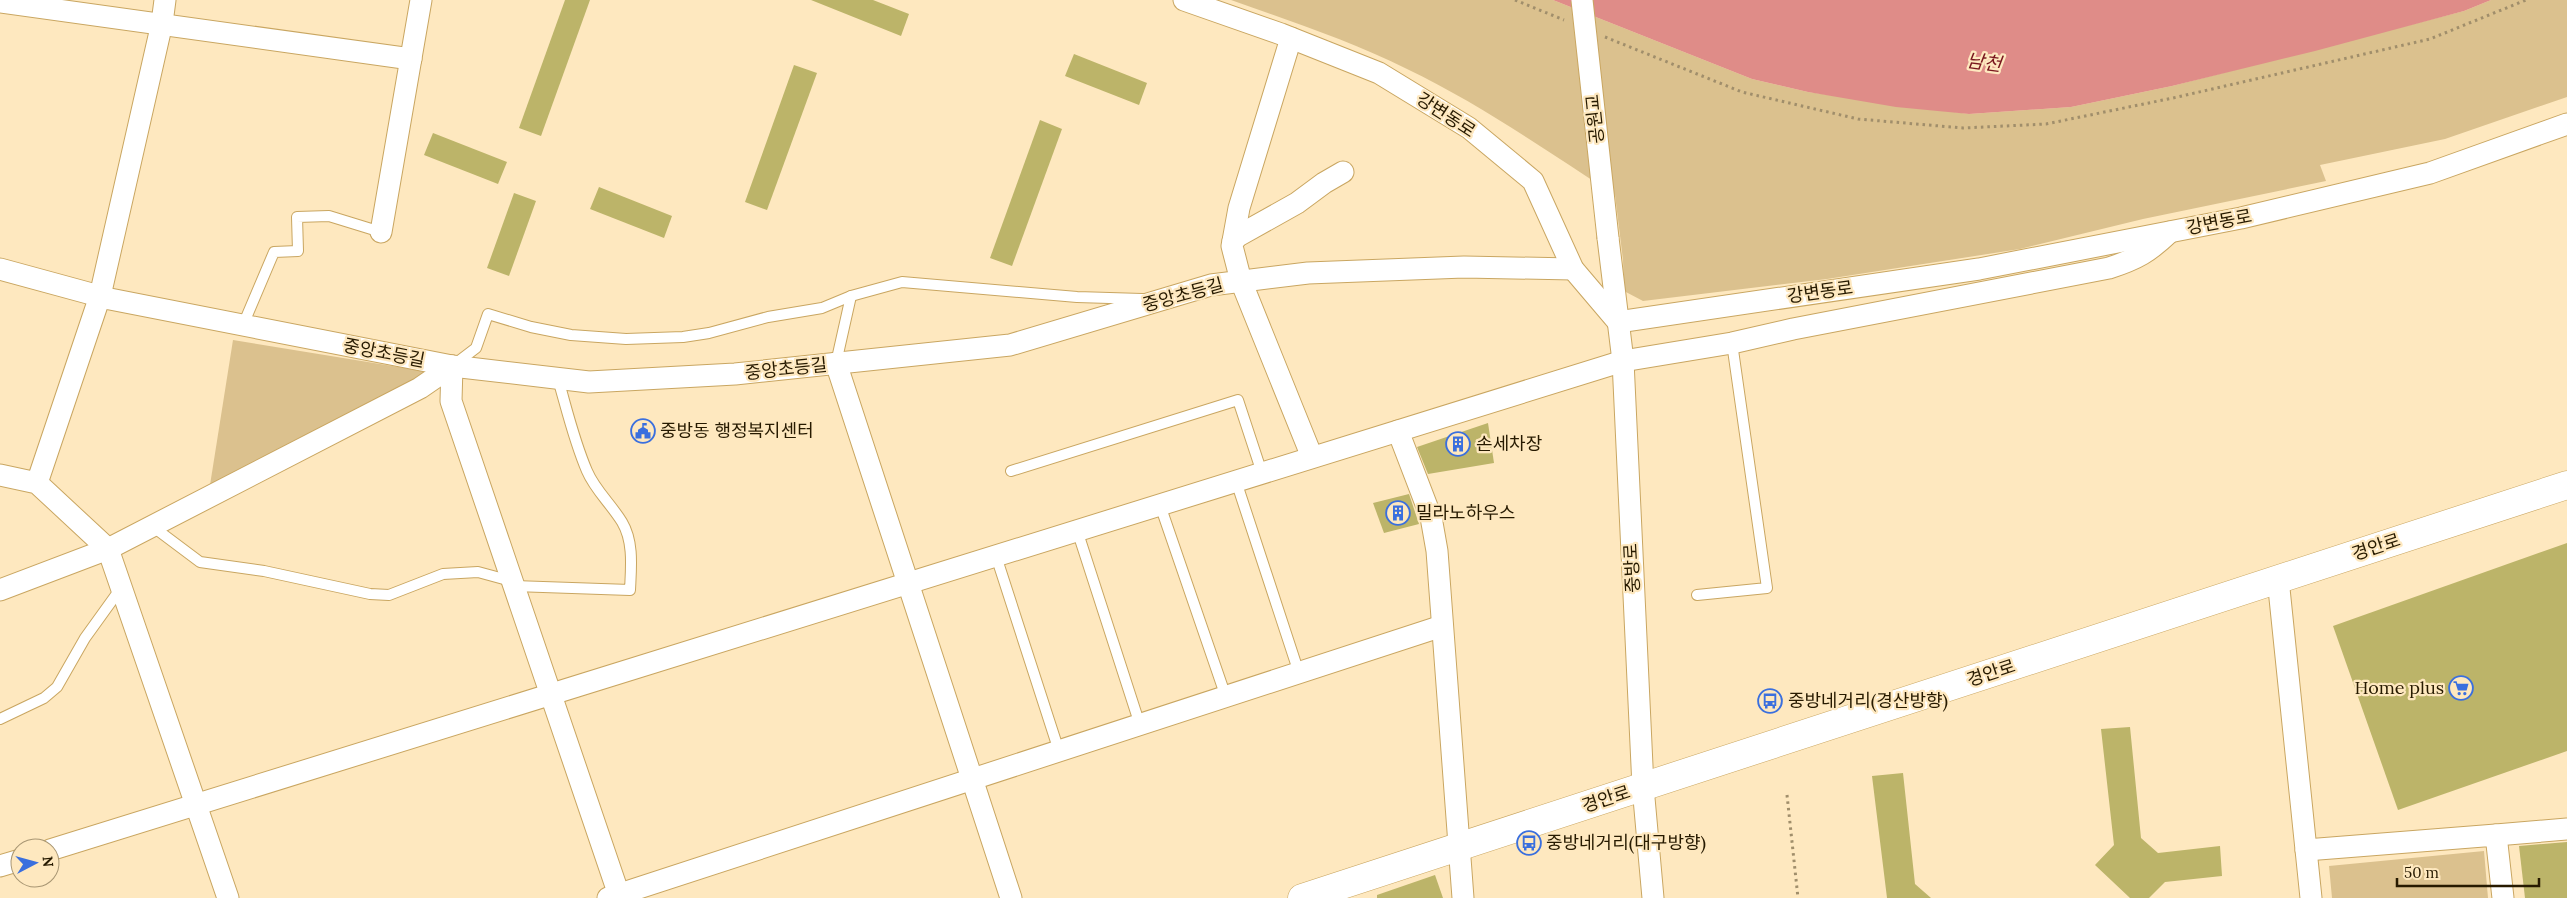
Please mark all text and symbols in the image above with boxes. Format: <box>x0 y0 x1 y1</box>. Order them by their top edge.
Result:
water label: 남천 <box>1965 48 2004 76</box>
street label: 강변동로 <box>1412 87 1480 142</box>
street label: 공원교 <box>1580 93 1609 145</box>
street label: 강변동로 <box>2184 204 2254 239</box>
street label: 중앙초등길 <box>1140 273 1226 316</box>
street label: 강변동로 <box>1786 276 1854 308</box>
street label: 중앙초등길 <box>341 333 427 372</box>
street label: 중앙초등길 <box>744 353 828 384</box>
public building icon: 중방동 행정복지센터 <box>630 418 656 444</box>
place label: 중방동 행정복지센터 <box>660 419 814 442</box>
building icon: 손세차장 <box>1445 431 1471 457</box>
place label: 손세차장 <box>1476 432 1542 455</box>
building icon: 밀라노하우스 <box>1385 500 1411 526</box>
place label: 밀라노하우스 <box>1416 501 1515 524</box>
street label: 경안로 <box>2349 528 2403 565</box>
street label: 중방로 <box>1619 543 1644 593</box>
street label: 경안로 <box>1964 654 2018 691</box>
supermarket icon: Home plus <box>2448 675 2474 701</box>
place label: Home plus <box>2355 676 2444 699</box>
bus stop icon: 중방네거리(경산방향) <box>1757 688 1783 714</box>
place label: 중방네거리(경산방향) <box>1788 689 1948 712</box>
street label: 경안로 <box>1579 780 1633 817</box>
bus stop icon: 중방네거리(대구방향) <box>1516 830 1542 856</box>
place label: 중방네거리(대구방향) <box>1546 831 1706 854</box>
north arrow <box>10 838 60 888</box>
text: N <box>38 855 57 868</box>
scale bar <box>2397 856 2540 888</box>
text: 50 m <box>2404 863 2439 882</box>

